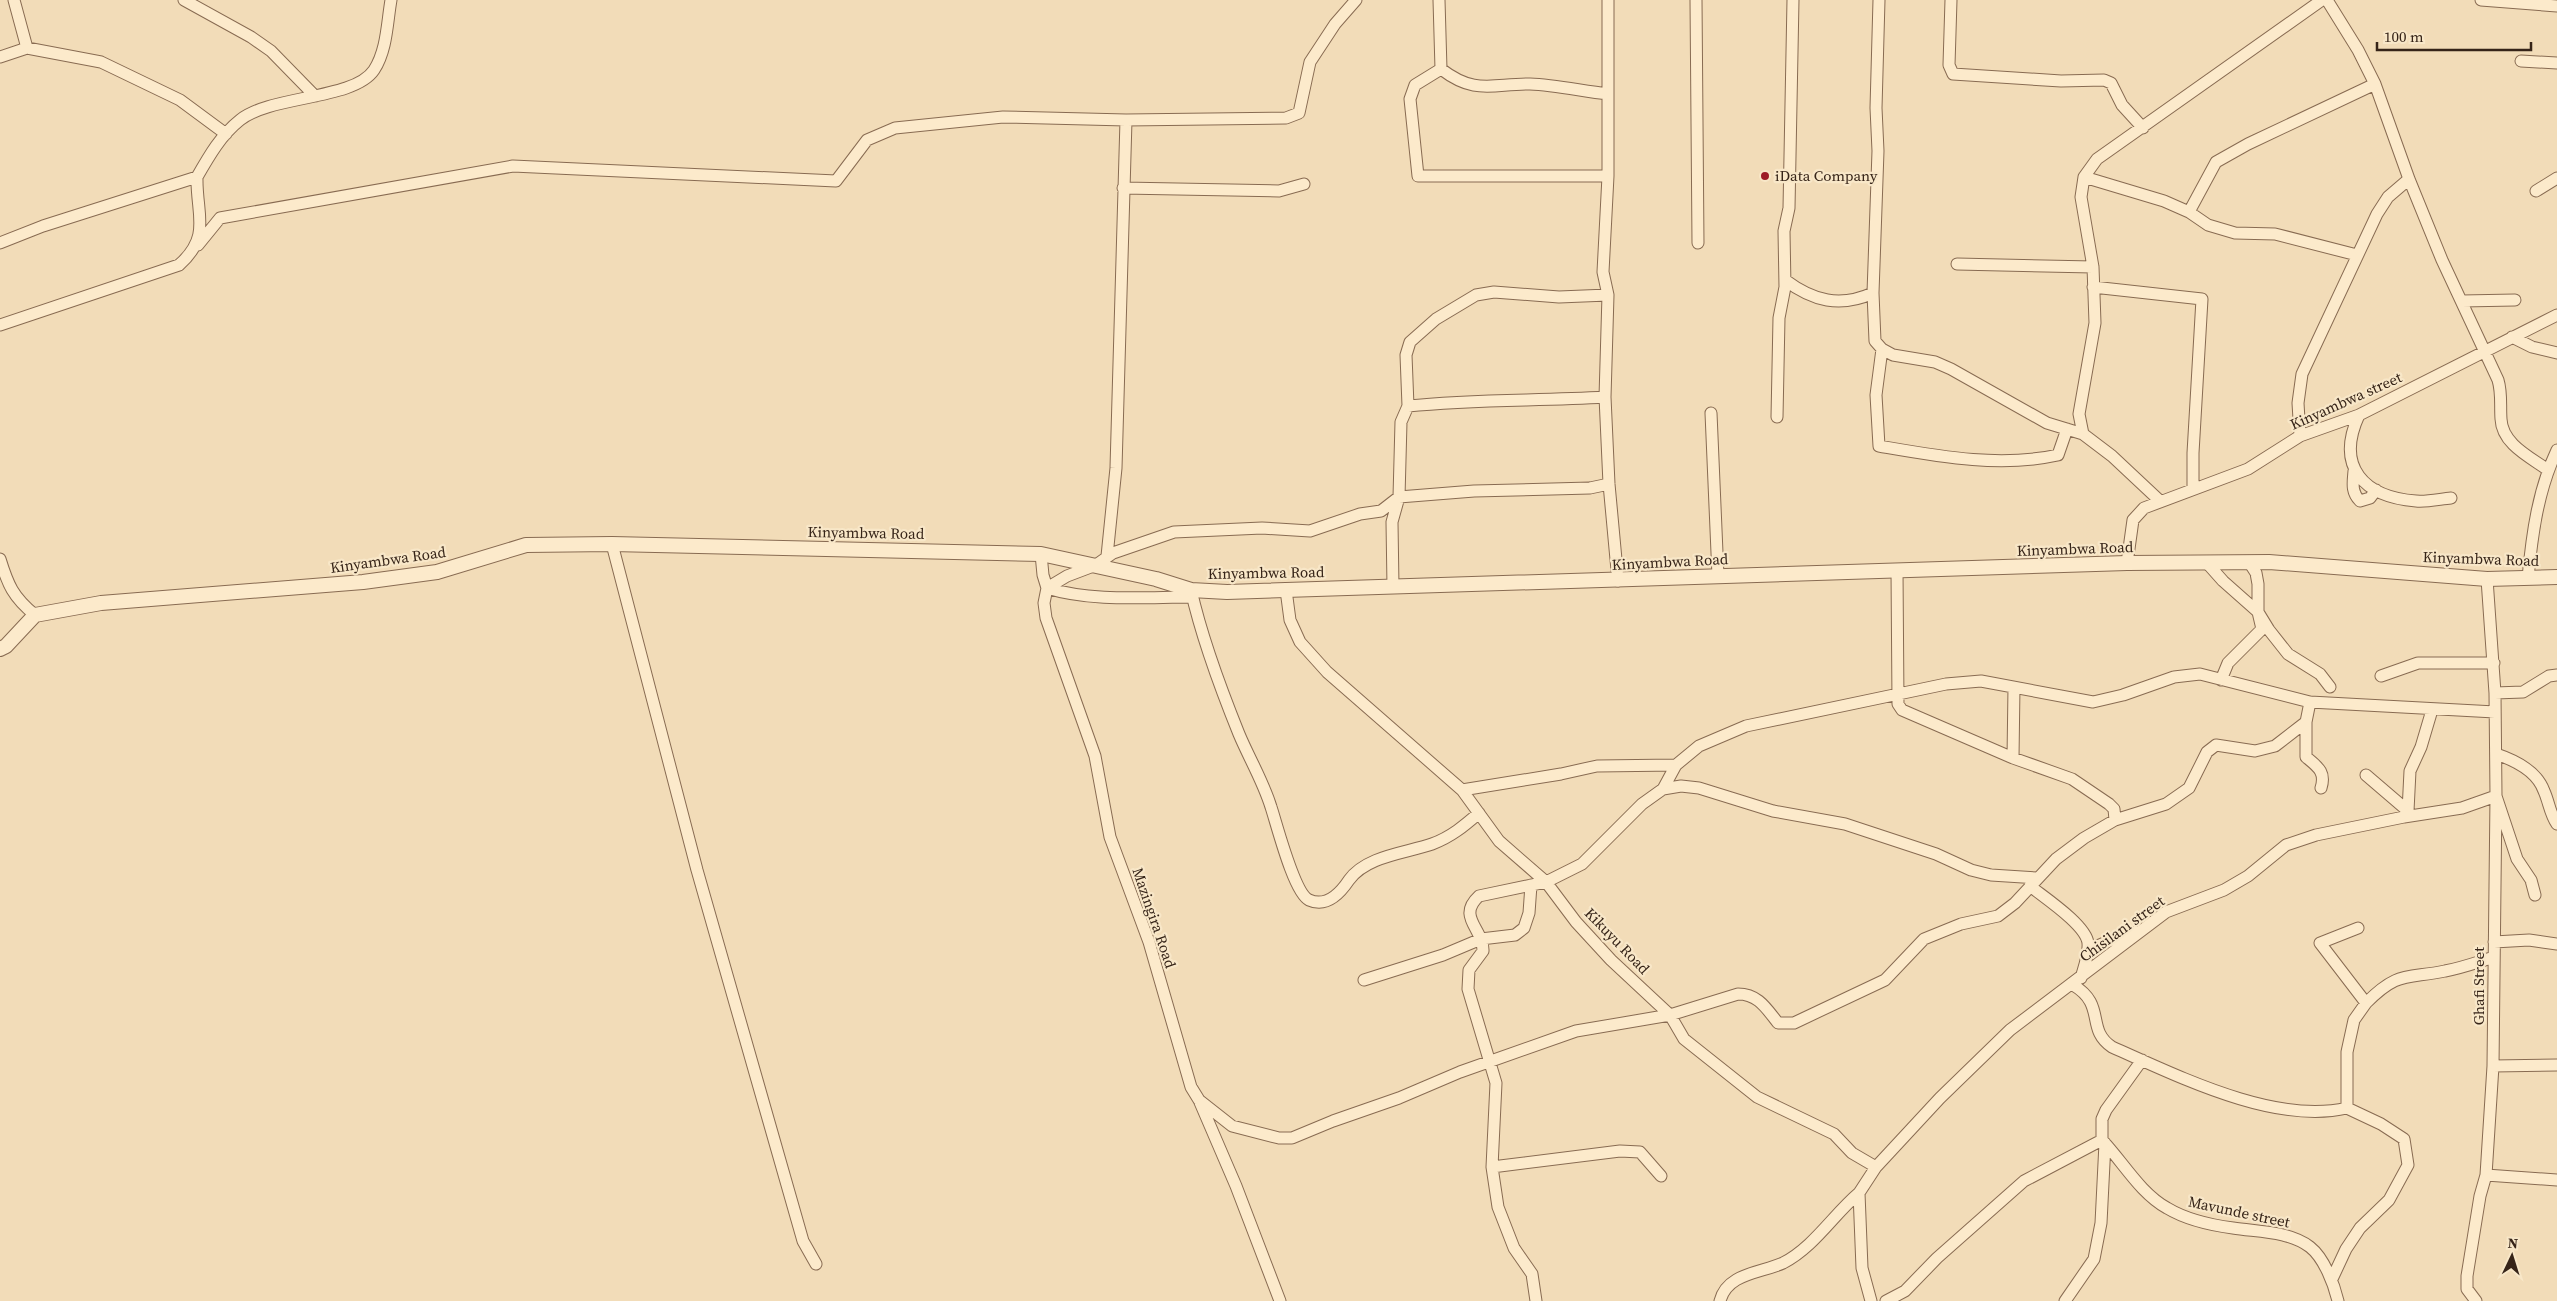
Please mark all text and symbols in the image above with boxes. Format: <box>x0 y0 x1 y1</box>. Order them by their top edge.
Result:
scale bar <box>2377 20 2531 52</box>
text: 100 m <box>2384 26 2424 47</box>
place label: iData Company <box>1775 165 1878 186</box>
marker: iData Company <box>1759 170 1771 182</box>
street label: Kinyambwa street <box>2287 366 2405 435</box>
street label: Kinyambwa Road <box>808 521 925 544</box>
street label: Kinyambwa Road <box>2016 536 2134 561</box>
street label: Kinyambwa Road <box>329 541 448 578</box>
street label: Kinyambwa Road <box>2422 546 2540 571</box>
street label: Kinyambwa Road <box>1611 548 1729 575</box>
street label: Kinyambwa Road <box>1207 561 1325 584</box>
street label: Mazingira Road <box>1127 865 1182 971</box>
street label: Chisilani street <box>2075 890 2169 967</box>
street label: Kikuyu Road <box>1580 903 1655 979</box>
street label: Ghafi Street <box>2468 947 2489 1025</box>
street label: Mavunde street <box>2186 1190 2292 1233</box>
north arrow <box>2487 1231 2537 1281</box>
text: N <box>2507 1233 2519 1253</box>

